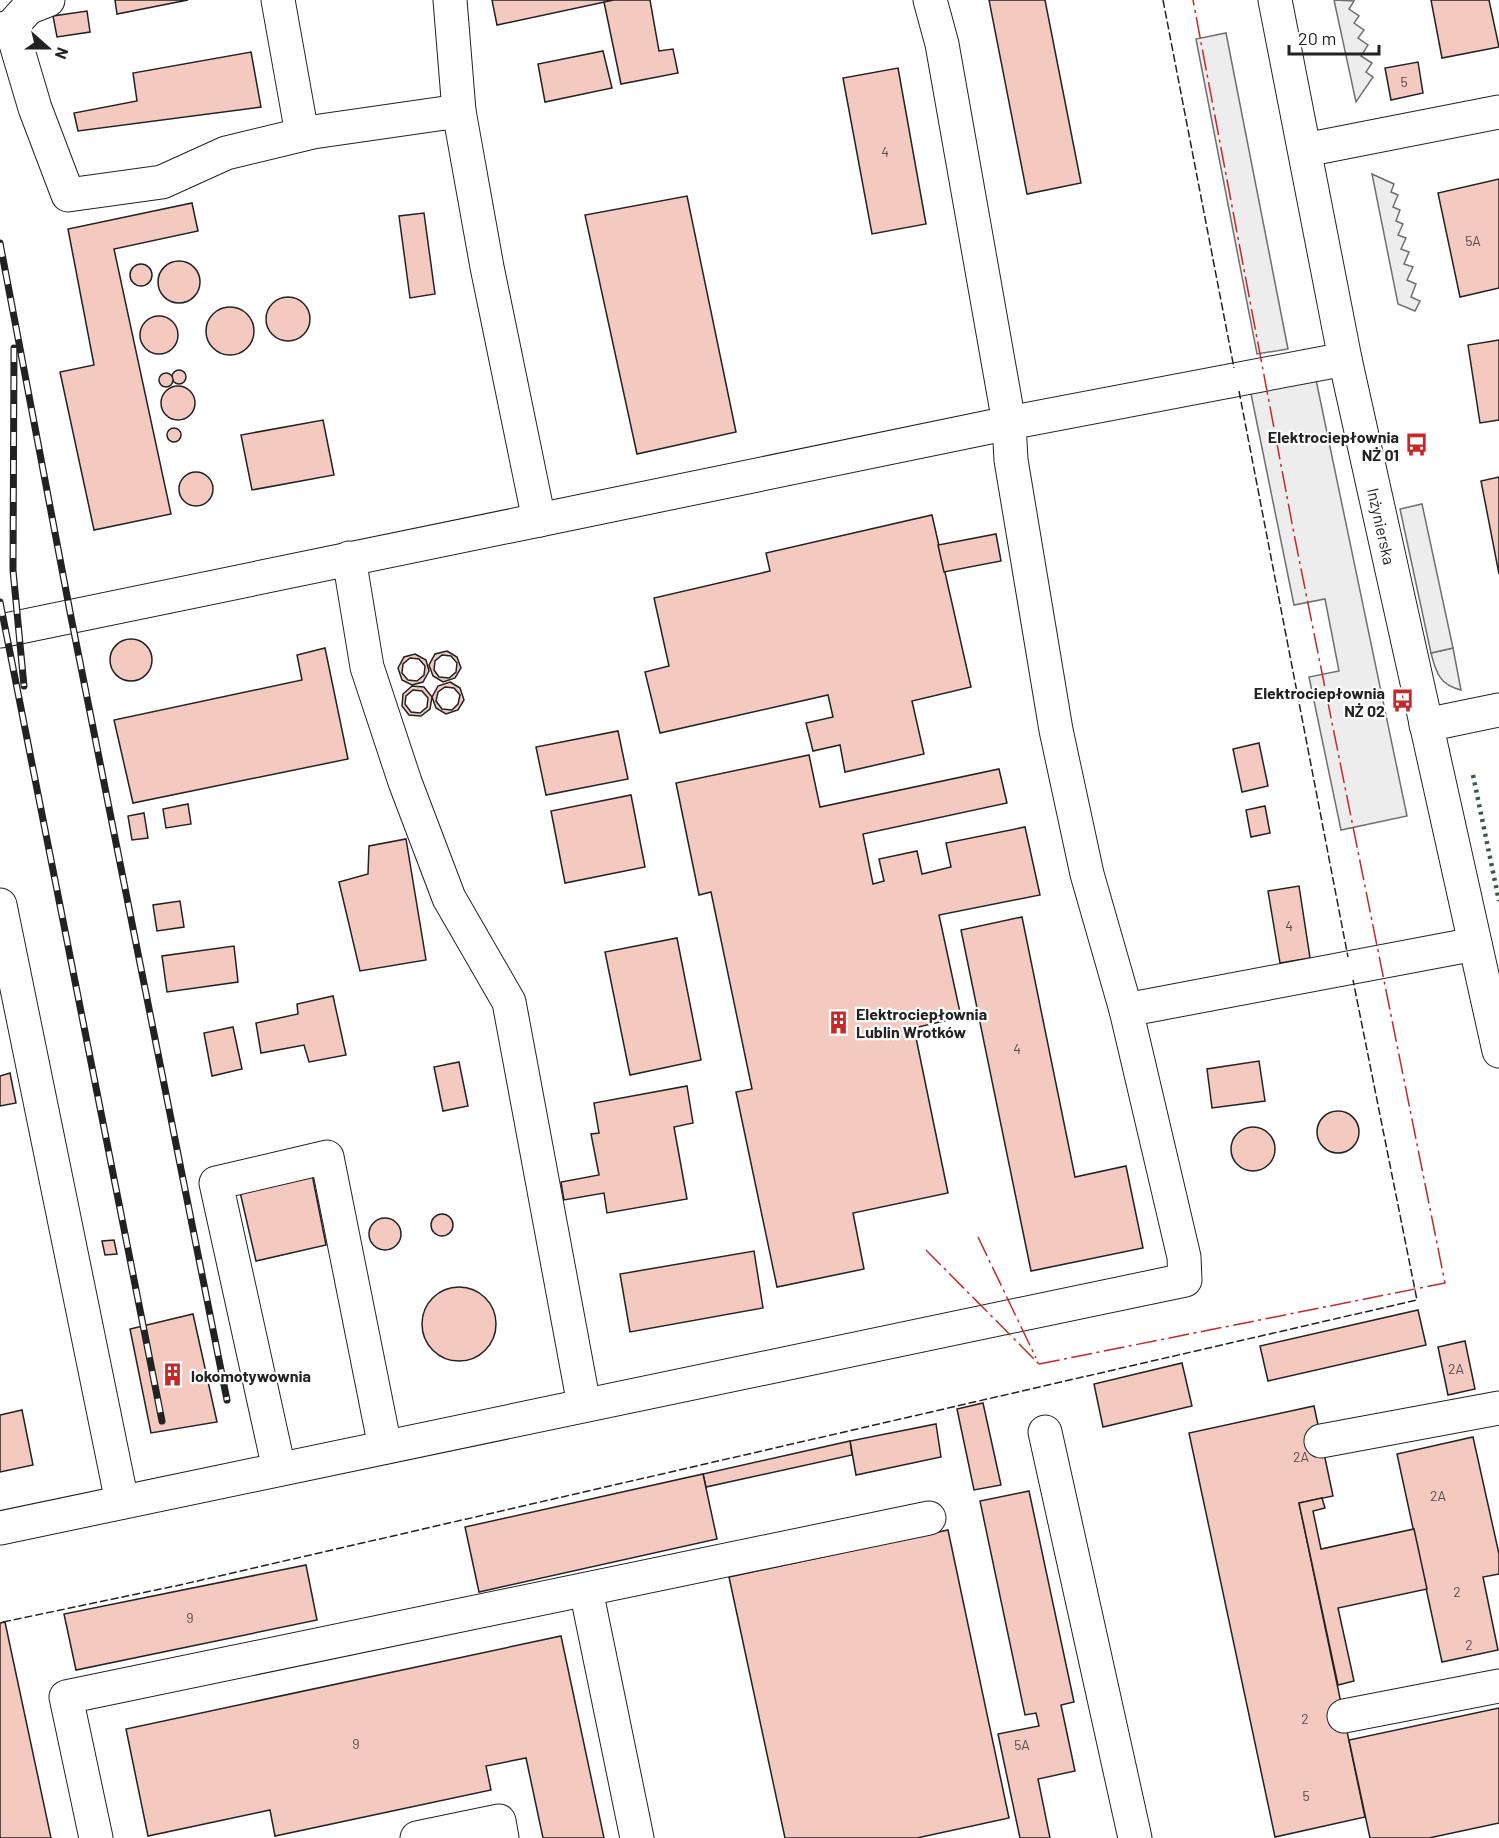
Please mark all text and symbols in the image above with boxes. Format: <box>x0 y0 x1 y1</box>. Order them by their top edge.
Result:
north arrow <box>18 18 78 78</box>
scale bar <box>1289 18 1379 56</box>
text: 20 m <box>1298 27 1336 49</box>
text: N <box>52 45 73 62</box>
house number: 5 <box>1400 73 1408 90</box>
house number: 4 <box>881 143 889 160</box>
house number: 5A <box>1465 232 1481 249</box>
place label: Elektrociepłownia NŻ 01 <box>1268 427 1399 464</box>
bus stop icon: Elektrociepłownia NŻ 01 <box>1404 432 1430 458</box>
street label: Inżynierska <box>1364 486 1400 566</box>
place label: Elektrociepłownia NŻ 02 <box>1254 683 1385 720</box>
bus stop icon: Elektrociepłownia NŻ 02 <box>1390 688 1416 714</box>
house number: 4 <box>1285 917 1293 934</box>
place label: Elektrociepłownia Lublin Wrotków <box>856 1004 987 1041</box>
building icon: Elektrociepłownia Lublin Wrotków <box>825 1009 851 1035</box>
house number: 4 <box>1013 1040 1021 1057</box>
house number: 2A <box>1448 1360 1464 1377</box>
building icon: lokomotywownia <box>160 1362 186 1388</box>
place label: lokomotywownia <box>191 1366 311 1385</box>
house number: 2A <box>1293 1448 1309 1465</box>
house number: 2A <box>1430 1487 1446 1504</box>
house number: 2 <box>1453 1583 1461 1600</box>
house number: 9 <box>186 1609 194 1626</box>
house number: 2 <box>1465 1636 1473 1653</box>
house number: 2 <box>1301 1710 1309 1727</box>
house number: 9 <box>352 1735 360 1752</box>
house number: 5A <box>1014 1736 1030 1753</box>
house number: 5 <box>1302 1787 1310 1804</box>

